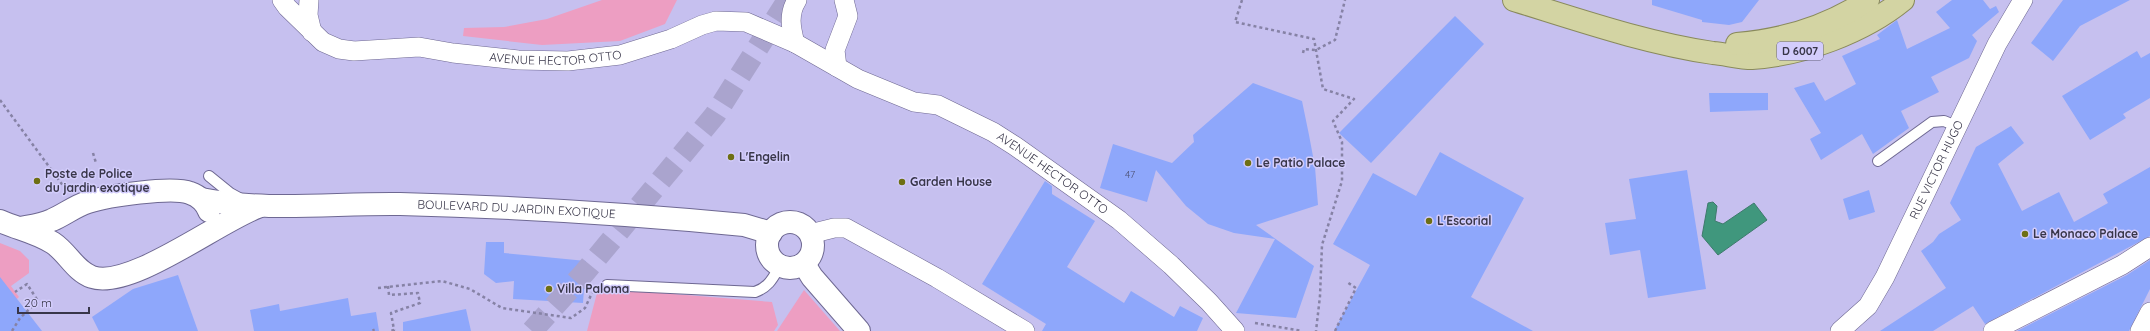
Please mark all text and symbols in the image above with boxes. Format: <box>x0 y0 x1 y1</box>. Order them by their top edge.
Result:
road number: D 6007 <box>1777 42 1823 60</box>
street label: AVENUE HECTOR OTTO <box>489 47 622 68</box>
street label: RUE VICTOR HUGO <box>1906 118 1966 221</box>
street label: AVENUE HECTOR OTTO <box>994 128 1111 217</box>
place label: L'Engelin <box>739 149 790 164</box>
marker: L'Engelin <box>726 152 736 162</box>
place label: Le Patio Palace <box>1256 155 1345 170</box>
marker: Le Patio Palace <box>1243 158 1253 168</box>
place label: Poste de Police du jardin exotique <box>45 166 150 195</box>
house number: 47 <box>1125 168 1135 181</box>
place label: Garden House <box>910 174 992 189</box>
marker: Poste de Police du jardin exotique <box>32 176 42 186</box>
marker: Garden House <box>897 177 907 187</box>
street label: BOULEVARD DU JARDIN EXOTIQUE <box>417 196 616 221</box>
place label: L'Escorial <box>1437 213 1491 228</box>
marker: L'Escorial <box>1424 216 1434 226</box>
place label: Le Monaco Palace <box>2033 226 2138 241</box>
marker: Le Monaco Palace <box>2020 229 2030 239</box>
place label: Villa Paloma <box>557 281 629 296</box>
marker: Villa Paloma <box>544 284 554 294</box>
scale bar <box>18 289 89 315</box>
text: 20 m <box>24 295 52 310</box>

